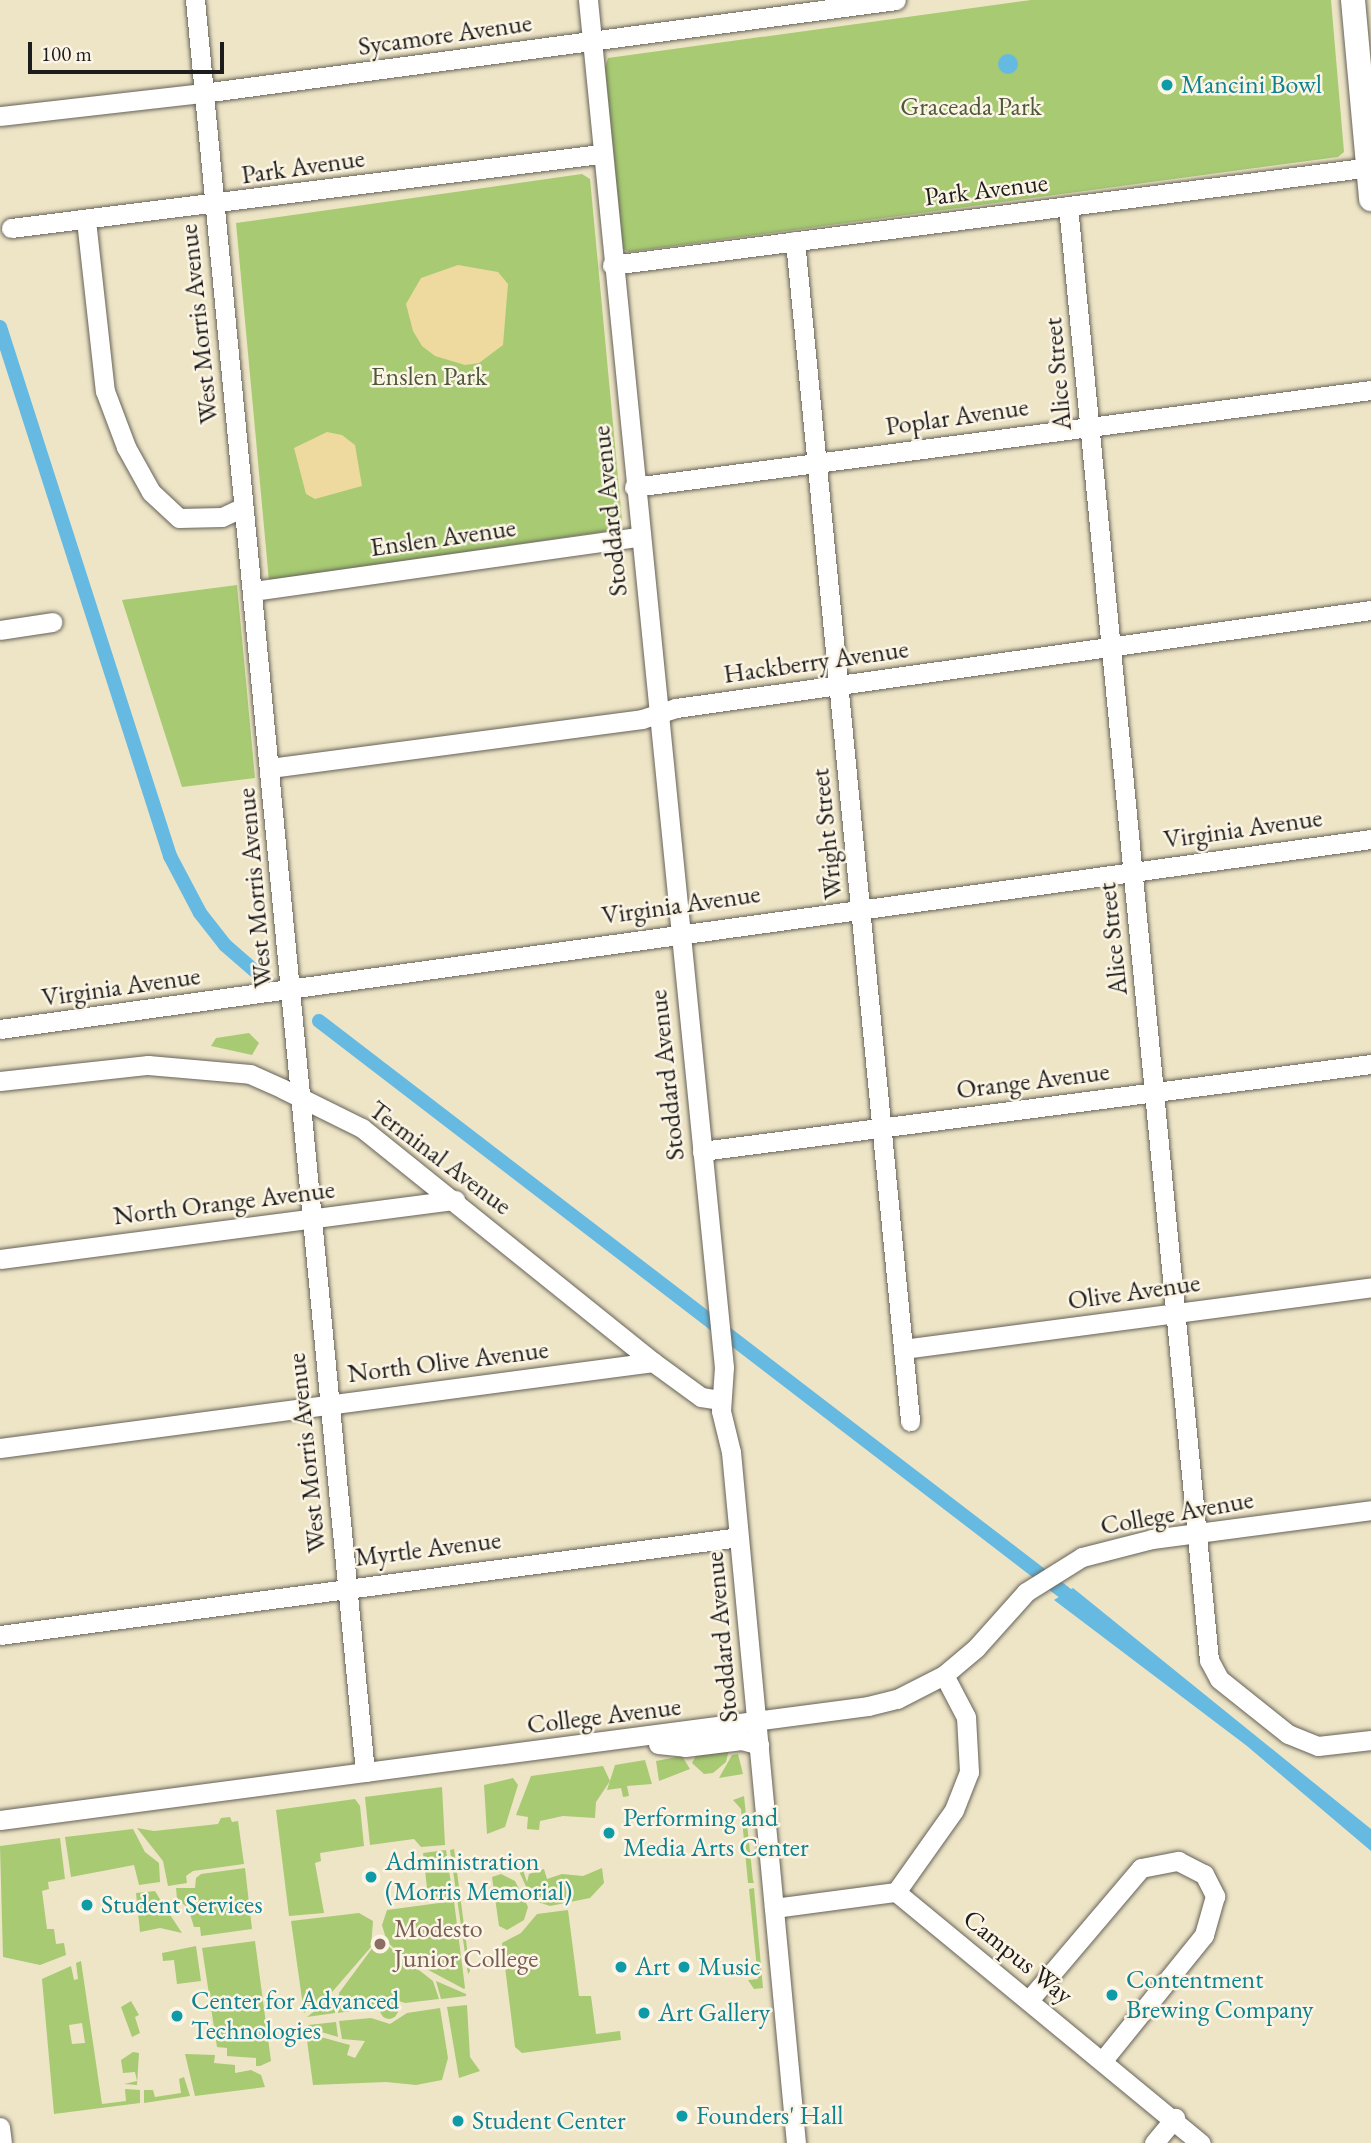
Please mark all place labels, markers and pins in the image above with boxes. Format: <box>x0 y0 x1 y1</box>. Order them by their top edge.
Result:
place label: Mancini Bowl <box>1181 69 1322 101</box>
marker: Mancini Bowl <box>1159 77 1175 93</box>
place label: Performing and Media Arts Center <box>623 1802 809 1864</box>
marker: Performing and Media Arts Center <box>601 1825 617 1841</box>
place label: Administration (Morris Memorial) <box>385 1846 572 1908</box>
marker: Administration (Morris Memorial) <box>363 1869 379 1885</box>
place label: Student Services <box>101 1889 263 1921</box>
marker: Student Services <box>79 1897 95 1913</box>
place label: Modesto Junior College <box>394 1913 538 1974</box>
marker: Modesto Junior College <box>372 1936 388 1952</box>
place label: Art <box>635 1951 670 1983</box>
place label: Music <box>698 1951 760 1983</box>
marker: Art <box>613 1959 629 1975</box>
marker: Music <box>676 1959 692 1975</box>
place label: Contentment Brewing Company <box>1126 1964 1313 2025</box>
place label: Center for Advanced Technologies <box>191 1985 399 2046</box>
marker: Contentment Brewing Company <box>1104 1987 1120 2003</box>
place label: Art Gallery <box>658 1997 770 2029</box>
marker: Art Gallery <box>636 2005 652 2021</box>
marker: Center for Advanced Technologies <box>169 2008 185 2024</box>
place label: Founders' Hall <box>696 2100 844 2132</box>
place label: Student Center <box>472 2105 626 2137</box>
marker: Founders' Hall <box>674 2108 690 2124</box>
marker: Student Center <box>450 2113 466 2129</box>

